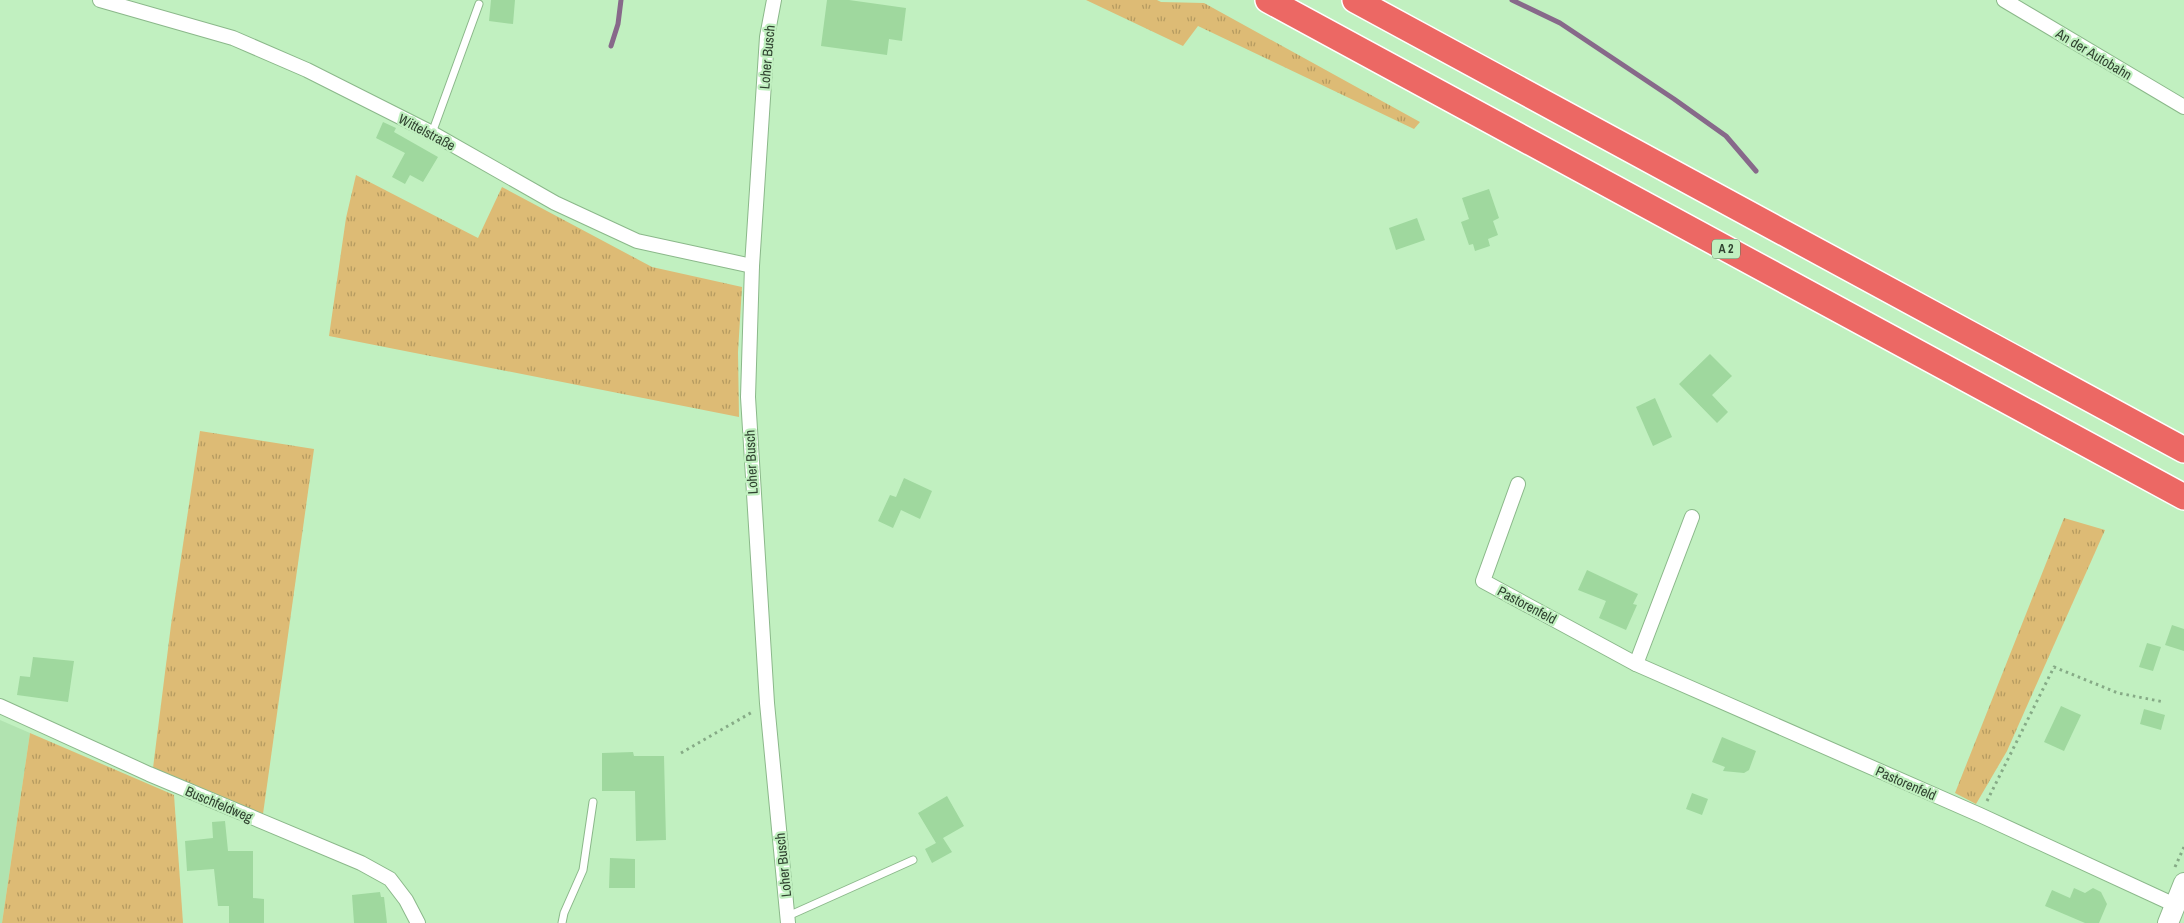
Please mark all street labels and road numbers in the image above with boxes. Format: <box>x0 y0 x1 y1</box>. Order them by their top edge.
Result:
street label: Loher Busch <box>755 24 779 90</box>
street label: An der Autobahn <box>2052 24 2135 84</box>
street label: Wittelstraße <box>395 110 459 154</box>
road number: A 2 <box>1712 240 1740 258</box>
street label: Loher Busch <box>740 429 762 495</box>
street label: Pastorenfeld <box>1494 582 1560 628</box>
street label: Pastorenfeld <box>1873 762 1939 804</box>
street label: Buschfeldweg <box>183 782 256 826</box>
street label: Loher Busch <box>771 832 795 898</box>

